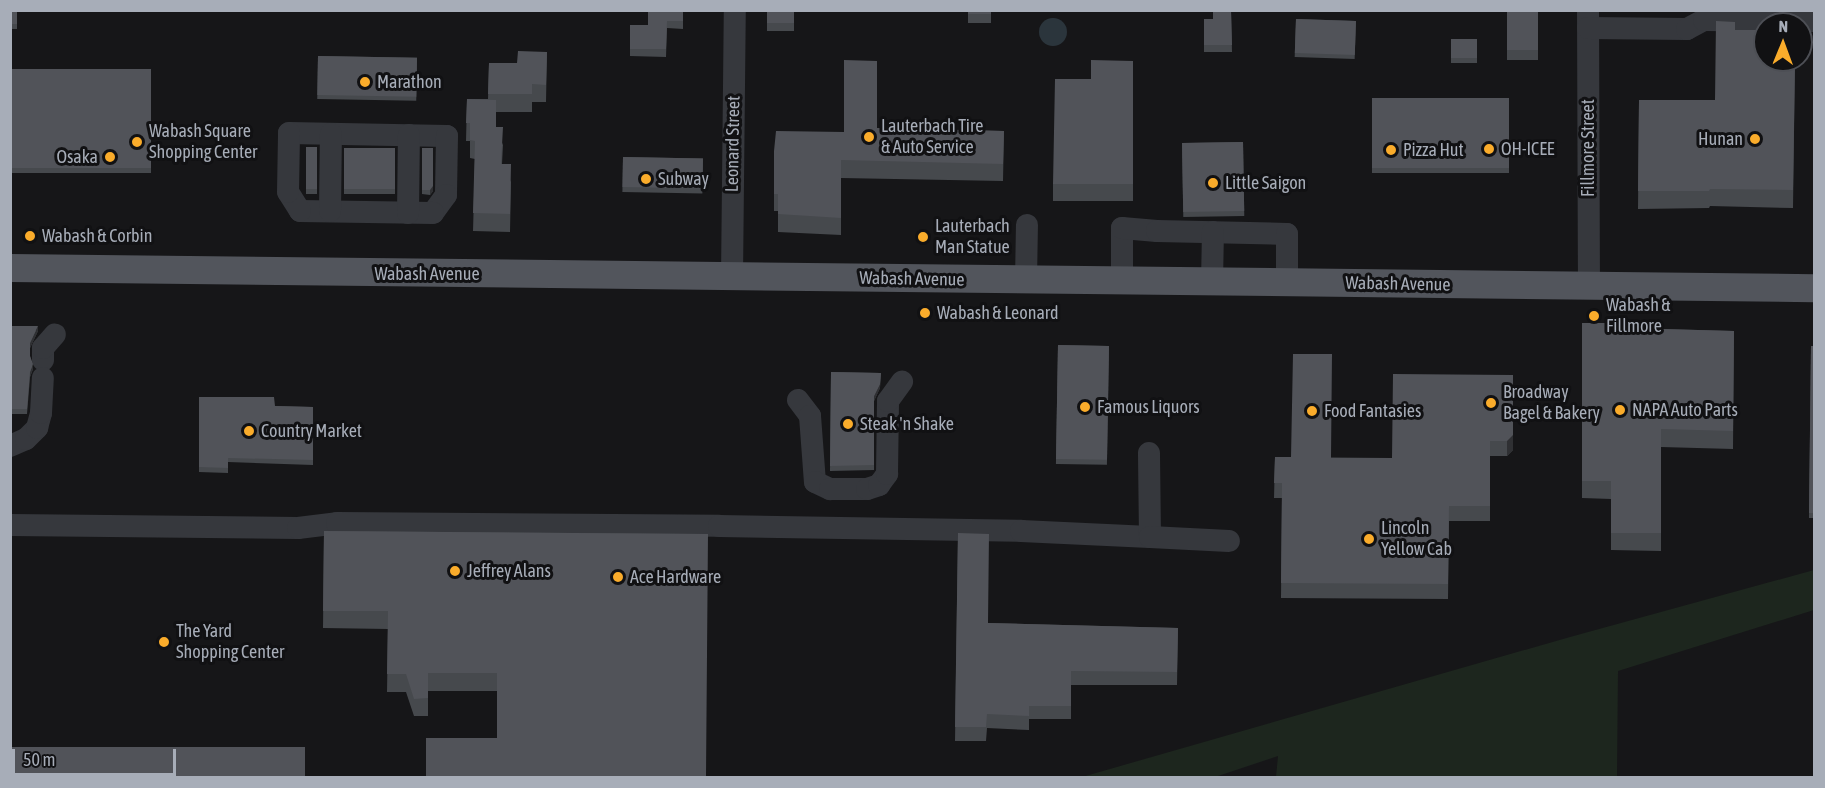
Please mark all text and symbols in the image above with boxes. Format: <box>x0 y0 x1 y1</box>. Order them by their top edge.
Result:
north arrow <box>1753 12 1813 72</box>
text: N <box>1778 17 1788 35</box>
place label: Marathon <box>377 71 442 93</box>
marker: Marathon <box>358 75 372 89</box>
street label: Leonard Street <box>721 96 745 192</box>
street label: Fillmore Street <box>1577 99 1599 197</box>
place label: Lauterbach Tire & Auto Service <box>881 116 983 158</box>
place label: Wabash Square Shopping Center <box>149 121 257 164</box>
place label: Hunan <box>1698 128 1743 150</box>
marker: Lauterbach Tire & Auto Service <box>862 130 876 144</box>
marker: Hunan <box>1748 132 1762 146</box>
marker: Wabash Square Shopping Center <box>130 135 144 149</box>
place label: OH-ICEE <box>1501 138 1554 160</box>
place label: Pizza Hut <box>1403 139 1464 161</box>
marker: OH-ICEE <box>1482 142 1496 156</box>
marker: Pizza Hut <box>1384 143 1398 157</box>
place label: Osaka <box>56 146 98 168</box>
marker: Osaka <box>103 150 117 164</box>
place label: Subway <box>658 168 709 190</box>
marker: Subway <box>639 172 653 186</box>
place label: Little Saigon <box>1225 172 1306 194</box>
marker: Little Saigon <box>1206 176 1220 190</box>
place label: Lauterbach Man Statue <box>935 216 1010 258</box>
place label: Wabash & Corbin <box>42 225 152 247</box>
marker: Wabash & Corbin <box>23 229 37 243</box>
marker: Lauterbach Man Statue <box>916 230 930 244</box>
street label: Wabash Avenue <box>374 263 480 285</box>
street label: Wabash Avenue <box>859 267 965 291</box>
street label: Wabash Avenue <box>1345 272 1451 296</box>
place label: Wabash & Fillmore <box>1606 295 1671 338</box>
place label: Wabash & Leonard <box>937 302 1059 324</box>
marker: Wabash & Leonard <box>918 306 932 320</box>
marker: Wabash & Fillmore <box>1587 309 1601 323</box>
place label: Broadway Bagel & Bakery <box>1503 382 1600 424</box>
place label: Famous Liquors <box>1097 396 1200 418</box>
marker: Broadway Bagel & Bakery <box>1484 396 1498 410</box>
place label: NAPA Auto Parts <box>1632 399 1738 421</box>
marker: Famous Liquors <box>1078 400 1092 414</box>
place label: Food Fantasies <box>1324 400 1421 422</box>
marker: NAPA Auto Parts <box>1613 403 1627 417</box>
marker: Food Fantasies <box>1305 404 1319 418</box>
place label: Steak 'n Shake <box>860 413 954 435</box>
marker: Steak 'n Shake <box>841 417 855 431</box>
place label: Country Market <box>261 420 362 442</box>
marker: Country Market <box>242 424 256 438</box>
place label: Lincoln Yellow Cab <box>1381 518 1452 560</box>
marker: Lincoln Yellow Cab <box>1362 532 1376 546</box>
place label: Jeffrey Alans <box>467 560 551 582</box>
marker: Jeffrey Alans <box>448 564 462 578</box>
place label: Ace Hardware <box>630 566 721 588</box>
marker: Ace Hardware <box>611 570 625 584</box>
place label: The Yard Shopping Center <box>176 621 284 664</box>
marker: The Yard Shopping Center <box>157 635 171 649</box>
scale bar <box>15 737 178 775</box>
text: 50 m <box>23 749 55 770</box>

